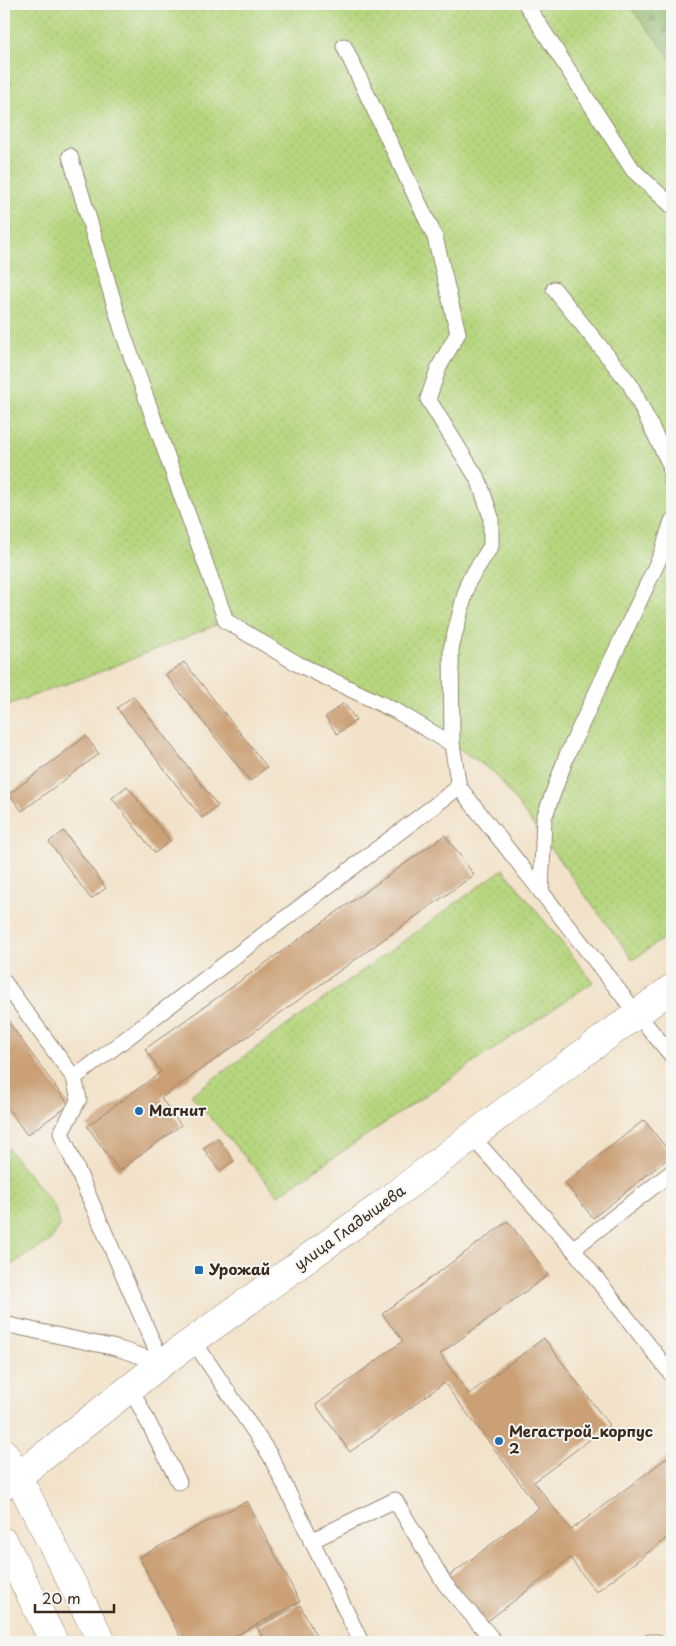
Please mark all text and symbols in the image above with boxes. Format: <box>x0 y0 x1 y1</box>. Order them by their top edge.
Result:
place label: Магнит <box>149 1098 207 1121</box>
marker: Магнит <box>133 1105 145 1117</box>
street label: улица Гладышева <box>289 1178 410 1275</box>
place label: Урожай <box>208 1257 270 1280</box>
marker: Урожай <box>193 1264 205 1276</box>
place label: Мегастрой_корпус 2 <box>509 1419 653 1459</box>
marker: Мегастрой_корпус 2 <box>493 1435 505 1447</box>
scale bar <box>35 1581 114 1613</box>
text: 20 m <box>42 1586 81 1609</box>

